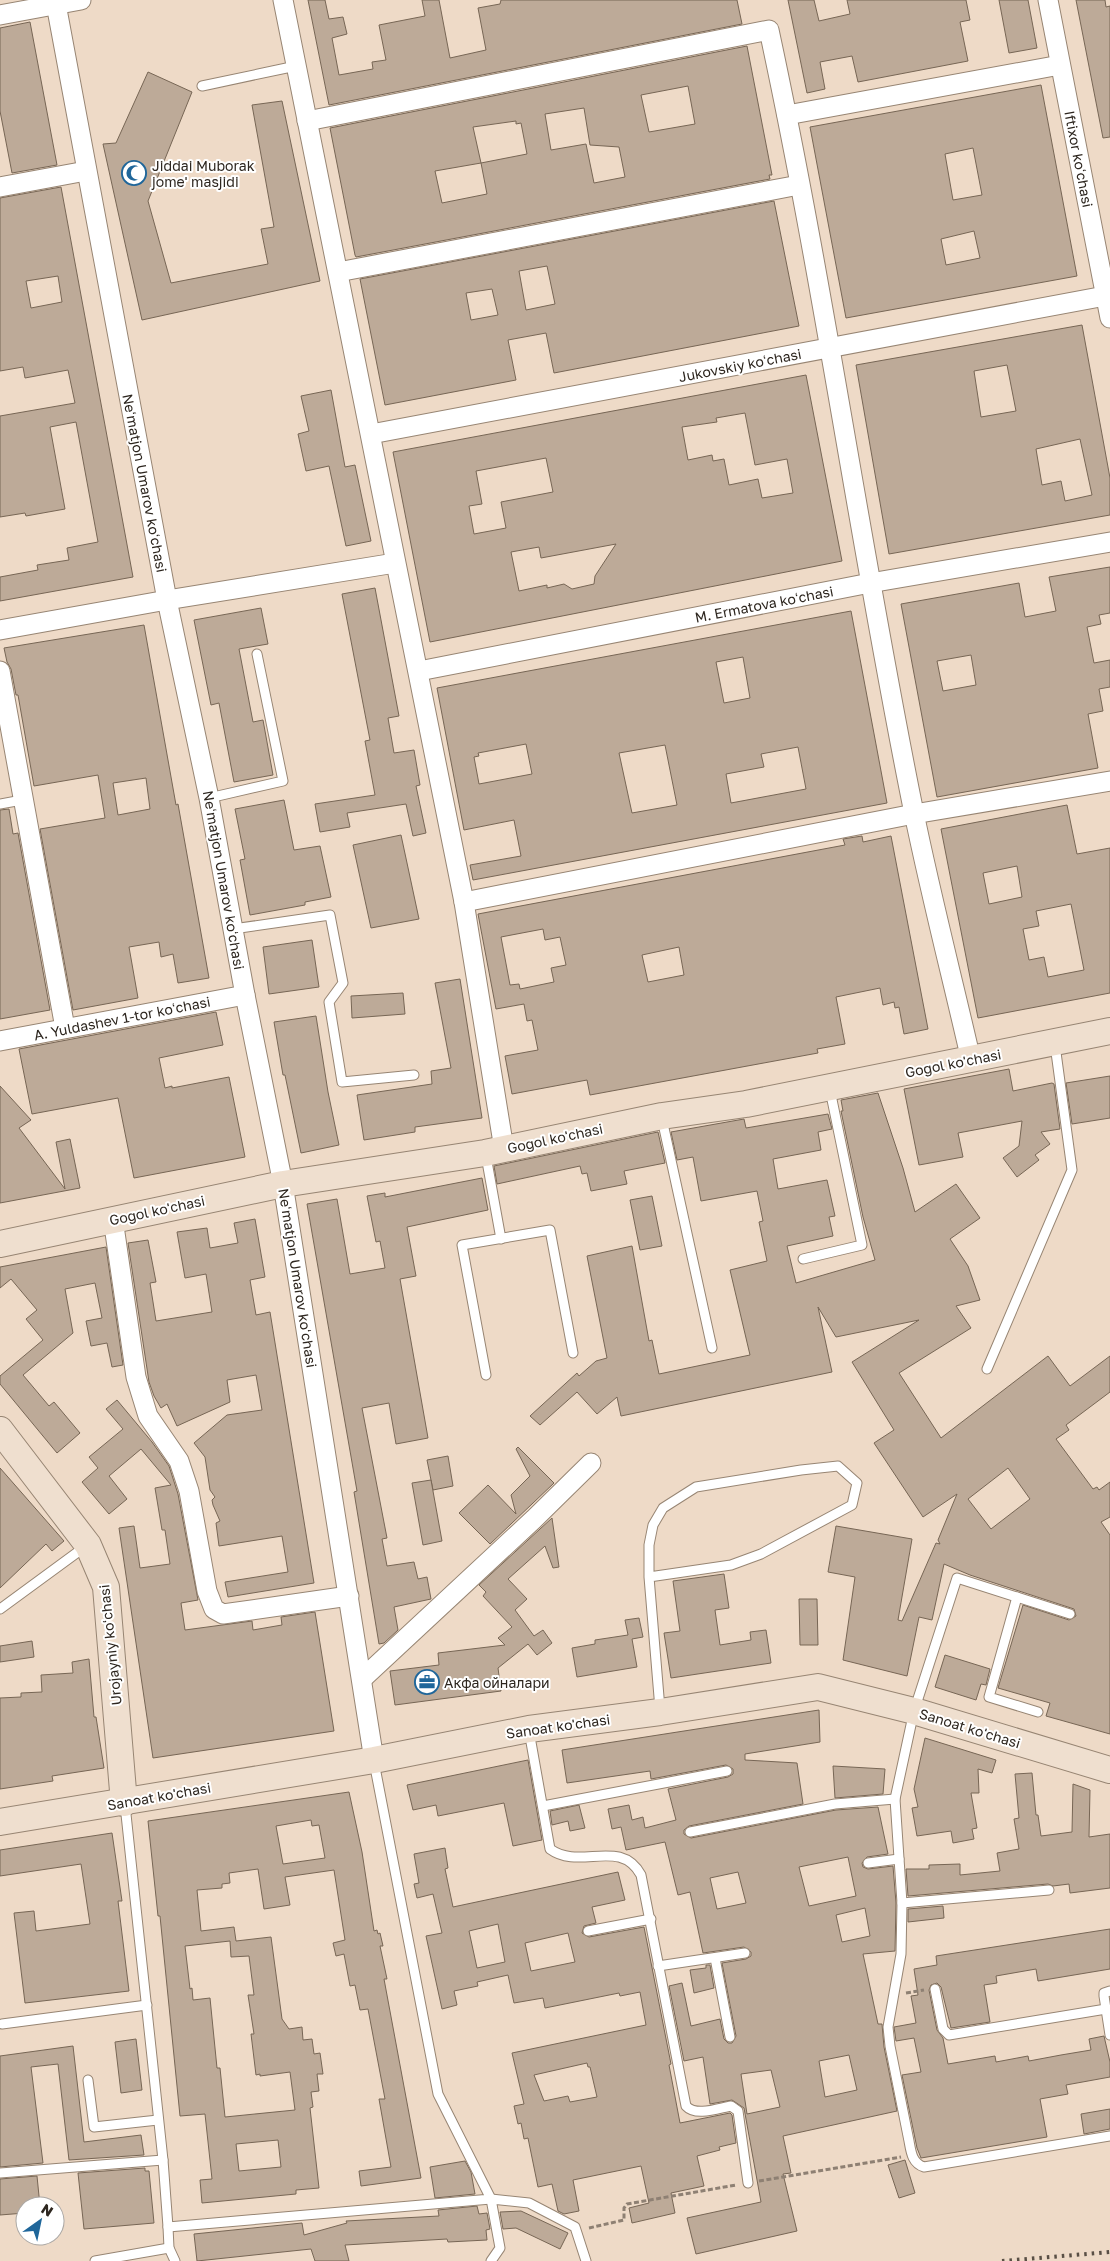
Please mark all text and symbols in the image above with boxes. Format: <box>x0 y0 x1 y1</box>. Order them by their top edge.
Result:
street label: Iftixor koʻchasi <box>1061 109 1097 209</box>
place label: Jiddai Muborak jome' masjidi <box>151 157 255 190</box>
mosque icon: Jiddai Muborak jome' masjidi <box>121 160 147 186</box>
street label: Jukovskiy koʻchasi <box>677 345 803 385</box>
street label: Neʻmatjon Umarov koʻchasi <box>119 392 171 574</box>
street label: M. Ermatova koʻchasi <box>693 582 835 626</box>
street label: Neʻmatjon Umarov koʻchasi <box>200 789 248 971</box>
street label: A. Yuldashev 1-tor koʻchasi <box>32 993 212 1043</box>
street label: Gogol ko'chasi <box>904 1045 1002 1081</box>
street label: Gogol ko'chasi <box>506 1120 604 1156</box>
street label: Neʻmatjon Umarov koʻchasi <box>275 1187 321 1369</box>
street label: Gogol ko'chasi <box>108 1192 206 1228</box>
street label: Urоjayniy koʻchasi <box>95 1584 125 1706</box>
office icon: Акфа ойналари <box>414 1669 440 1695</box>
place label: Акфа ойналари <box>444 1674 550 1691</box>
street label: Sanoat ko'chasi <box>917 1705 1023 1751</box>
street label: Sanoat ko'chasi <box>505 1710 611 1742</box>
street label: Sanoat ko'chasi <box>106 1779 212 1813</box>
north arrow <box>15 2196 65 2246</box>
text: N <box>38 2200 56 2220</box>

